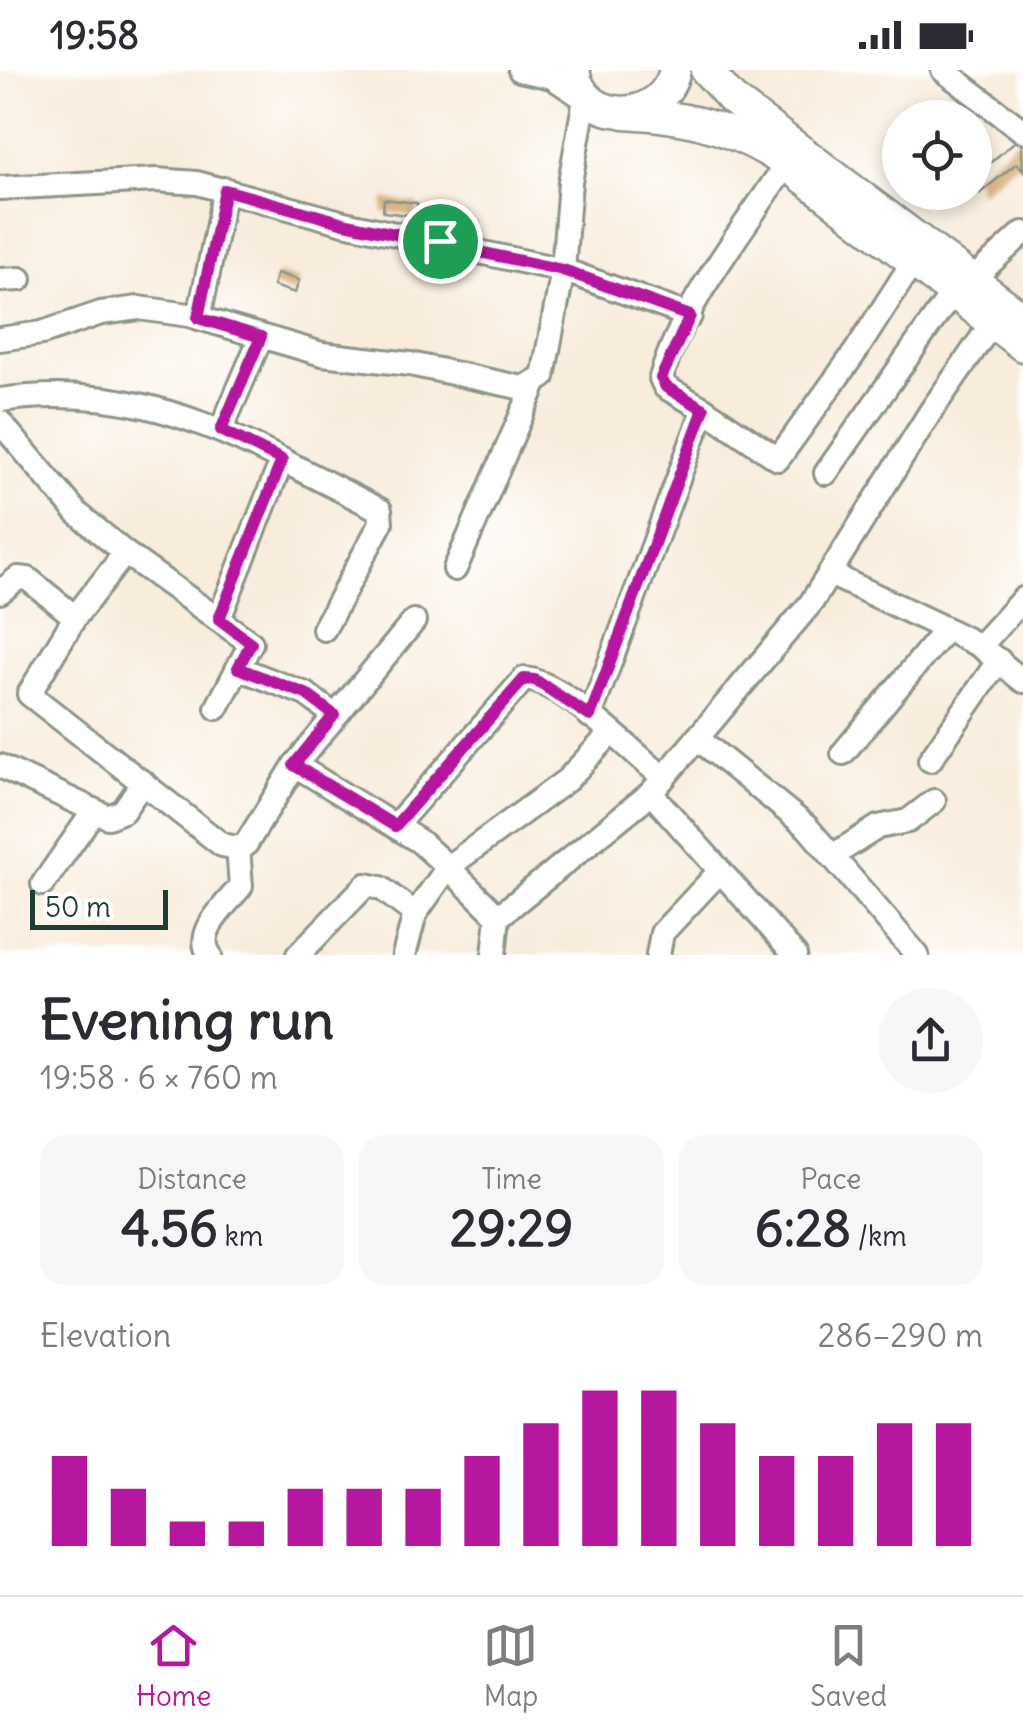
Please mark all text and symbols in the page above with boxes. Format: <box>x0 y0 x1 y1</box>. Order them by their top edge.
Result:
text: 19:58 <box>50 12 139 59</box>
map controls <box>882 100 992 210</box>
button: locate <box>882 100 992 210</box>
pin <box>398 199 483 284</box>
icon: arrive <box>413 214 468 269</box>
scale bar <box>30 885 168 930</box>
text: 50 m <box>45 889 111 925</box>
text: Evening run <box>40 985 334 1054</box>
button: share <box>878 988 983 1093</box>
text: 19:58 · 6 × 760 m <box>40 1057 278 1098</box>
text: Distance <box>137 1161 247 1197</box>
text: Time <box>481 1161 542 1197</box>
text: Pace <box>800 1161 861 1197</box>
text: 4.56 <box>121 1197 218 1260</box>
text: 29:29 <box>450 1197 573 1260</box>
text: 6:28 <box>755 1197 851 1260</box>
text: km <box>218 1218 263 1254</box>
text: /km <box>851 1218 907 1254</box>
text: Elevation <box>40 1315 171 1356</box>
text: 286–290 m <box>818 1315 983 1356</box>
tab: Home <box>136 1618 211 1714</box>
tab: Map <box>483 1618 538 1714</box>
tab: Saved <box>810 1618 887 1714</box>

